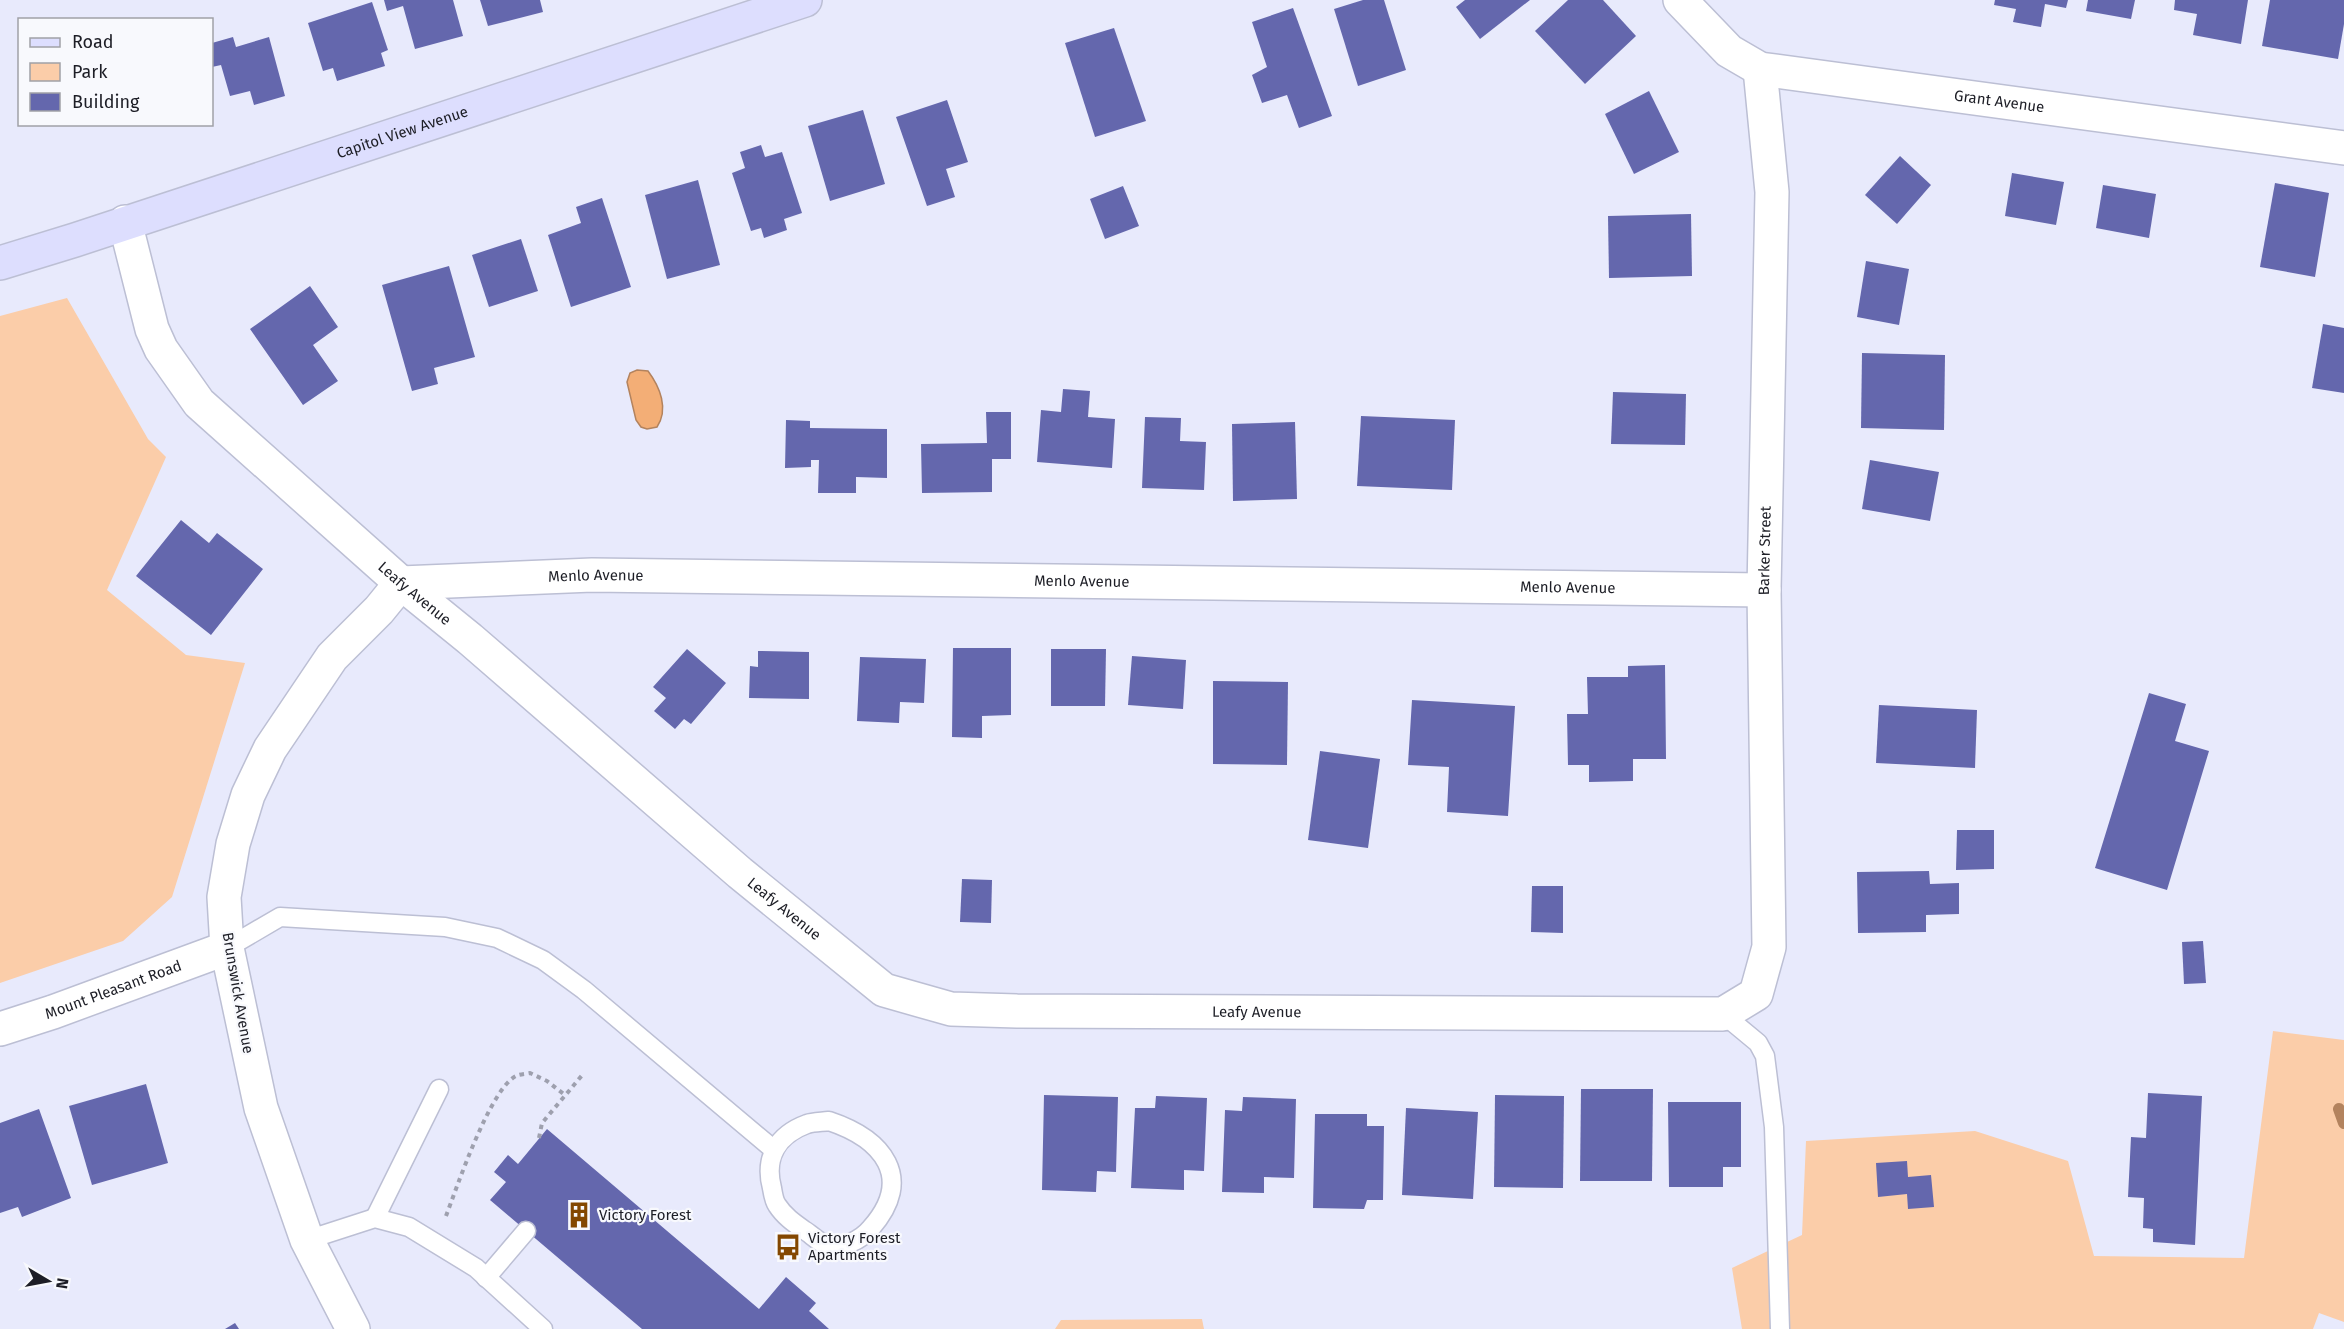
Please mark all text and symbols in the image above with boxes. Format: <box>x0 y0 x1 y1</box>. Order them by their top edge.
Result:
legend <box>18 18 213 126</box>
text: Road <box>72 31 114 53</box>
text: Park <box>72 61 108 83</box>
street label: Grant Avenue <box>1953 86 2046 116</box>
text: Building <box>72 91 140 113</box>
street label: Capitol View Avenue <box>334 102 470 162</box>
street label: Barker Street <box>1755 505 1775 595</box>
street label: Leafy Avenue <box>374 558 455 629</box>
street label: Menlo Avenue <box>548 566 644 586</box>
street label: Menlo Avenue <box>1034 572 1130 591</box>
street label: Menlo Avenue <box>1520 578 1616 597</box>
street label: Leafy Avenue <box>744 874 825 944</box>
street label: Brunswick Avenue <box>218 931 258 1055</box>
street label: Mount Pleasant Road <box>43 956 184 1023</box>
street label: Leafy Avenue <box>1212 1003 1302 1021</box>
building icon: Victory Forest <box>564 1200 594 1230</box>
place label: Victory Forest <box>599 1206 692 1224</box>
place label: Victory Forest Apartments <box>808 1229 901 1264</box>
bus stop icon: Victory Forest Apartments <box>773 1232 803 1262</box>
north arrow <box>18 1251 78 1311</box>
text: N <box>52 1277 73 1290</box>

